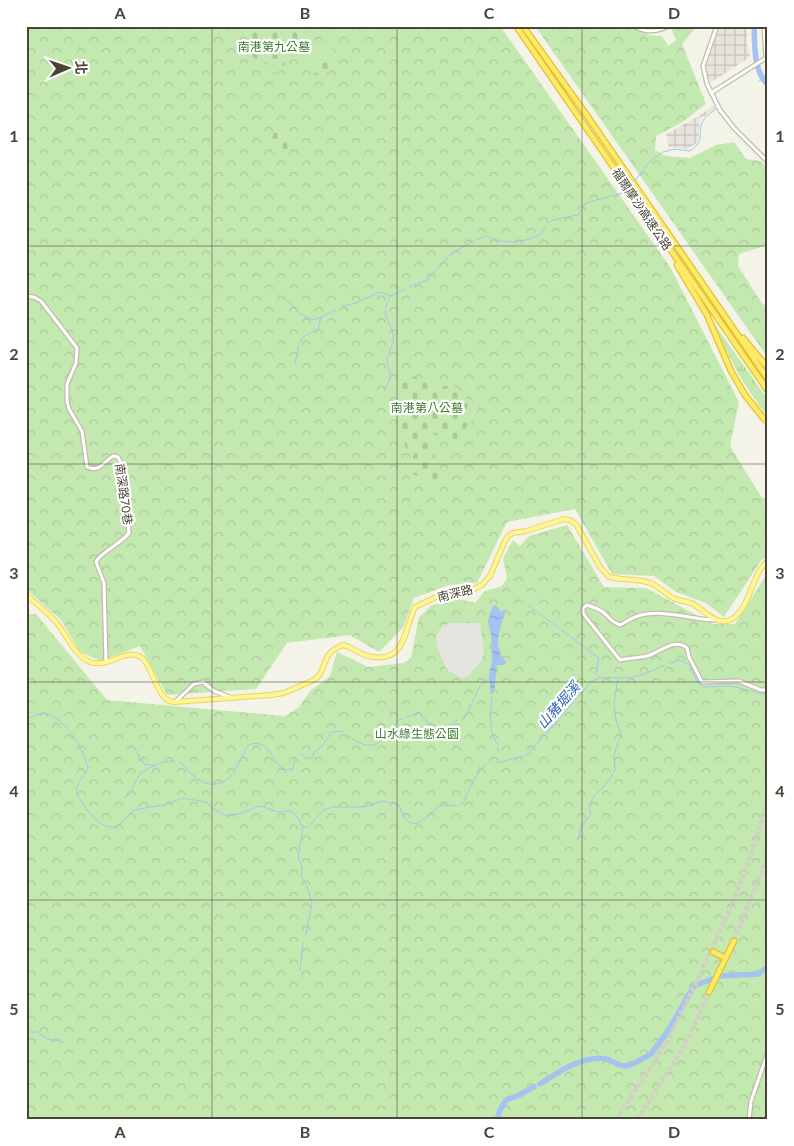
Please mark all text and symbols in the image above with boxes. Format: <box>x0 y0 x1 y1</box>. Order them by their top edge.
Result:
text: A <box>113 3 126 22</box>
text: B <box>300 3 310 22</box>
text: C <box>484 3 495 22</box>
text: D <box>668 3 680 22</box>
park label: 南港第九公墓 <box>238 39 310 54</box>
north arrow <box>42 42 92 92</box>
text: 北 <box>73 60 90 75</box>
text: 1 <box>9 126 19 145</box>
text: 1 <box>775 126 785 145</box>
street label: 福爾摩沙高速公路 <box>609 165 675 253</box>
text: 2 <box>9 344 19 363</box>
text: 2 <box>775 344 785 363</box>
park label: 南港第八公墓 <box>391 400 463 415</box>
street label: 南深路70巷 <box>112 462 136 526</box>
text: 3 <box>9 563 19 582</box>
text: 3 <box>775 563 785 582</box>
street label: 南深路 <box>436 581 474 605</box>
water label: 山豬堀溪 <box>533 677 584 732</box>
park label: 山水綠生態公園 <box>375 726 459 741</box>
text: 4 <box>9 781 19 800</box>
text: 4 <box>775 781 785 800</box>
text: 5 <box>9 999 19 1018</box>
text: 5 <box>775 999 785 1018</box>
text: A <box>113 1122 126 1141</box>
text: B <box>300 1122 310 1141</box>
text: C <box>484 1122 495 1141</box>
text: D <box>668 1122 680 1141</box>

